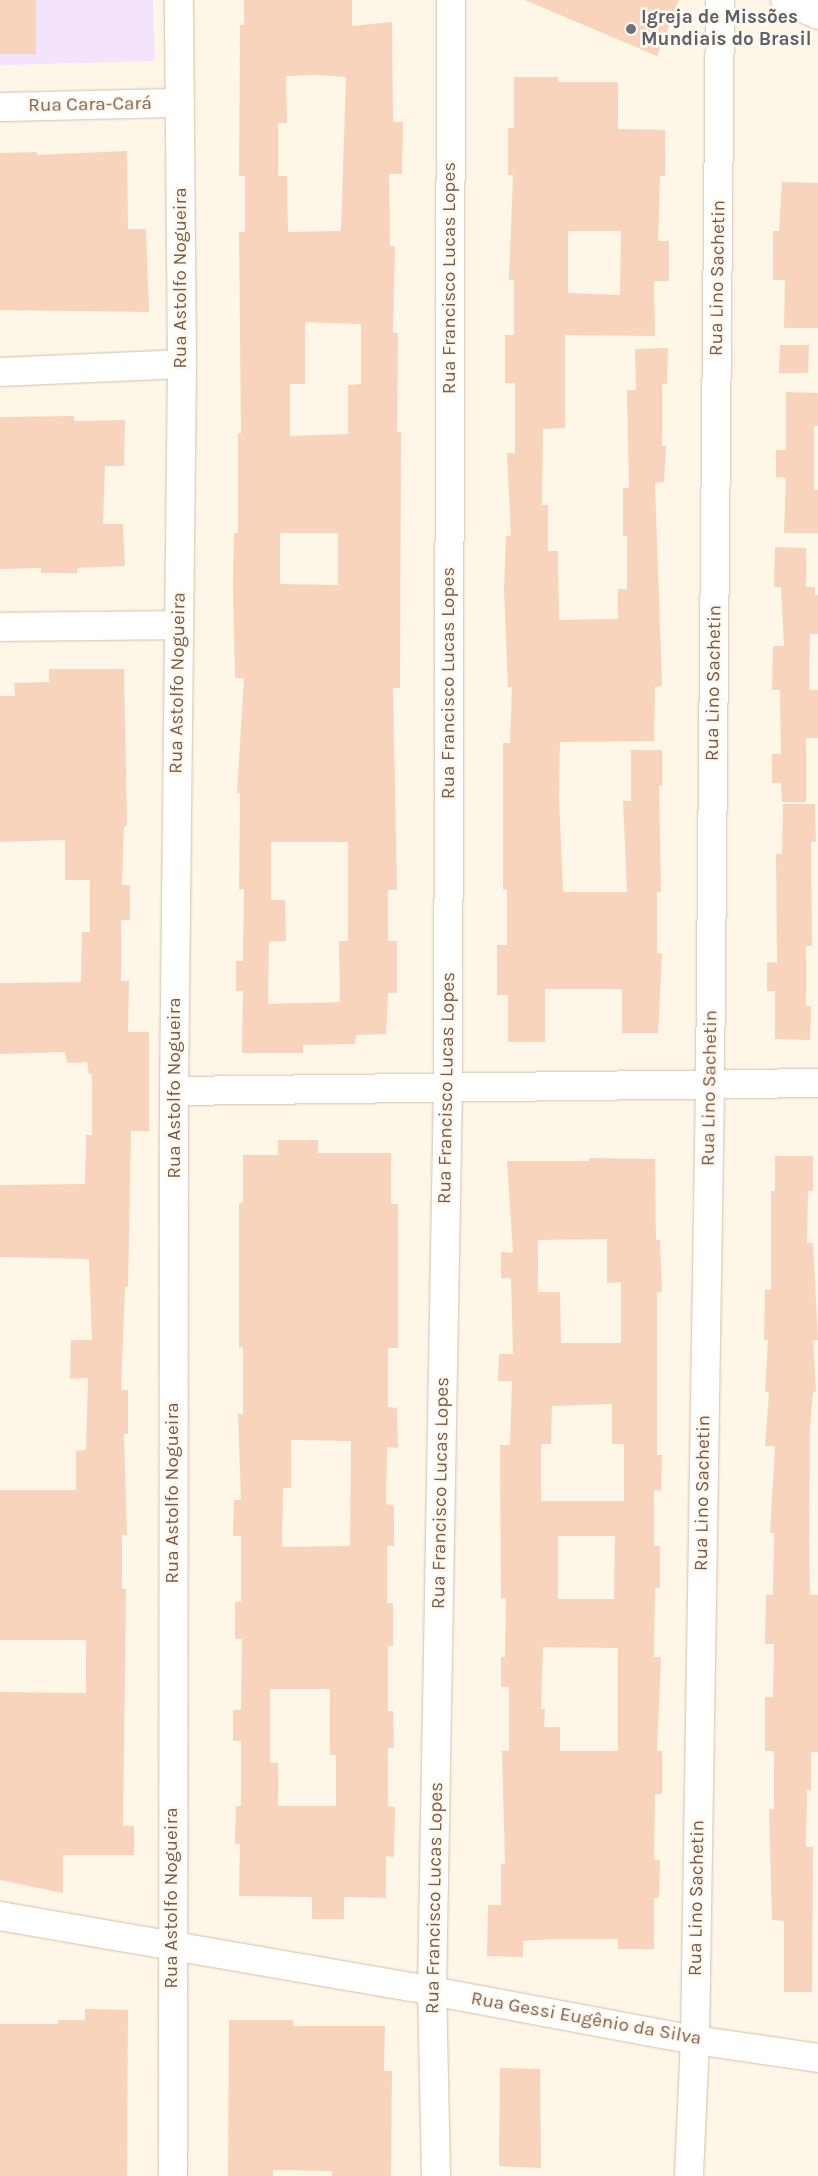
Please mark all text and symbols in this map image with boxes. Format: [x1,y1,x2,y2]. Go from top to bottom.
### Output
place label: Igreja de Missões Mundiais do Brasil [641,7,812,51]
marker: Igreja de Missões Mundiais do Brasil [625,23,637,35]
street label: Rua Cara-Cará [28,93,152,117]
street label: Rua Francisco Lucas Lopes [439,162,461,394]
street label: Rua Astolfo Nogueira [170,187,192,369]
street label: Rua Lino Sachetin [705,200,731,356]
street label: Rua Francisco Lucas Lopes [438,567,460,799]
street label: Rua Astolfo Nogueira [165,592,191,774]
street label: Rua Lino Sachetin [701,605,727,761]
street label: Rua Francisco Lucas Lopes [434,972,460,1204]
street label: Rua Astolfo Nogueira [164,997,186,1179]
street label: Rua Lino Sachetin [697,1010,723,1166]
street label: Rua Francisco Lucas Lopes [428,1377,454,1609]
street label: Rua Astolfo Nogueira [162,1402,184,1584]
street label: Rua Lino Sachetin [690,1415,716,1571]
street label: Rua Francisco Lucas Lopes [422,1782,448,2014]
street label: Rua Astolfo Nogueira [161,1807,183,1989]
street label: Rua Lino Sachetin [684,1820,710,1976]
street label: Rua Gessi Eugênio da Silva [469,1987,703,2051]

